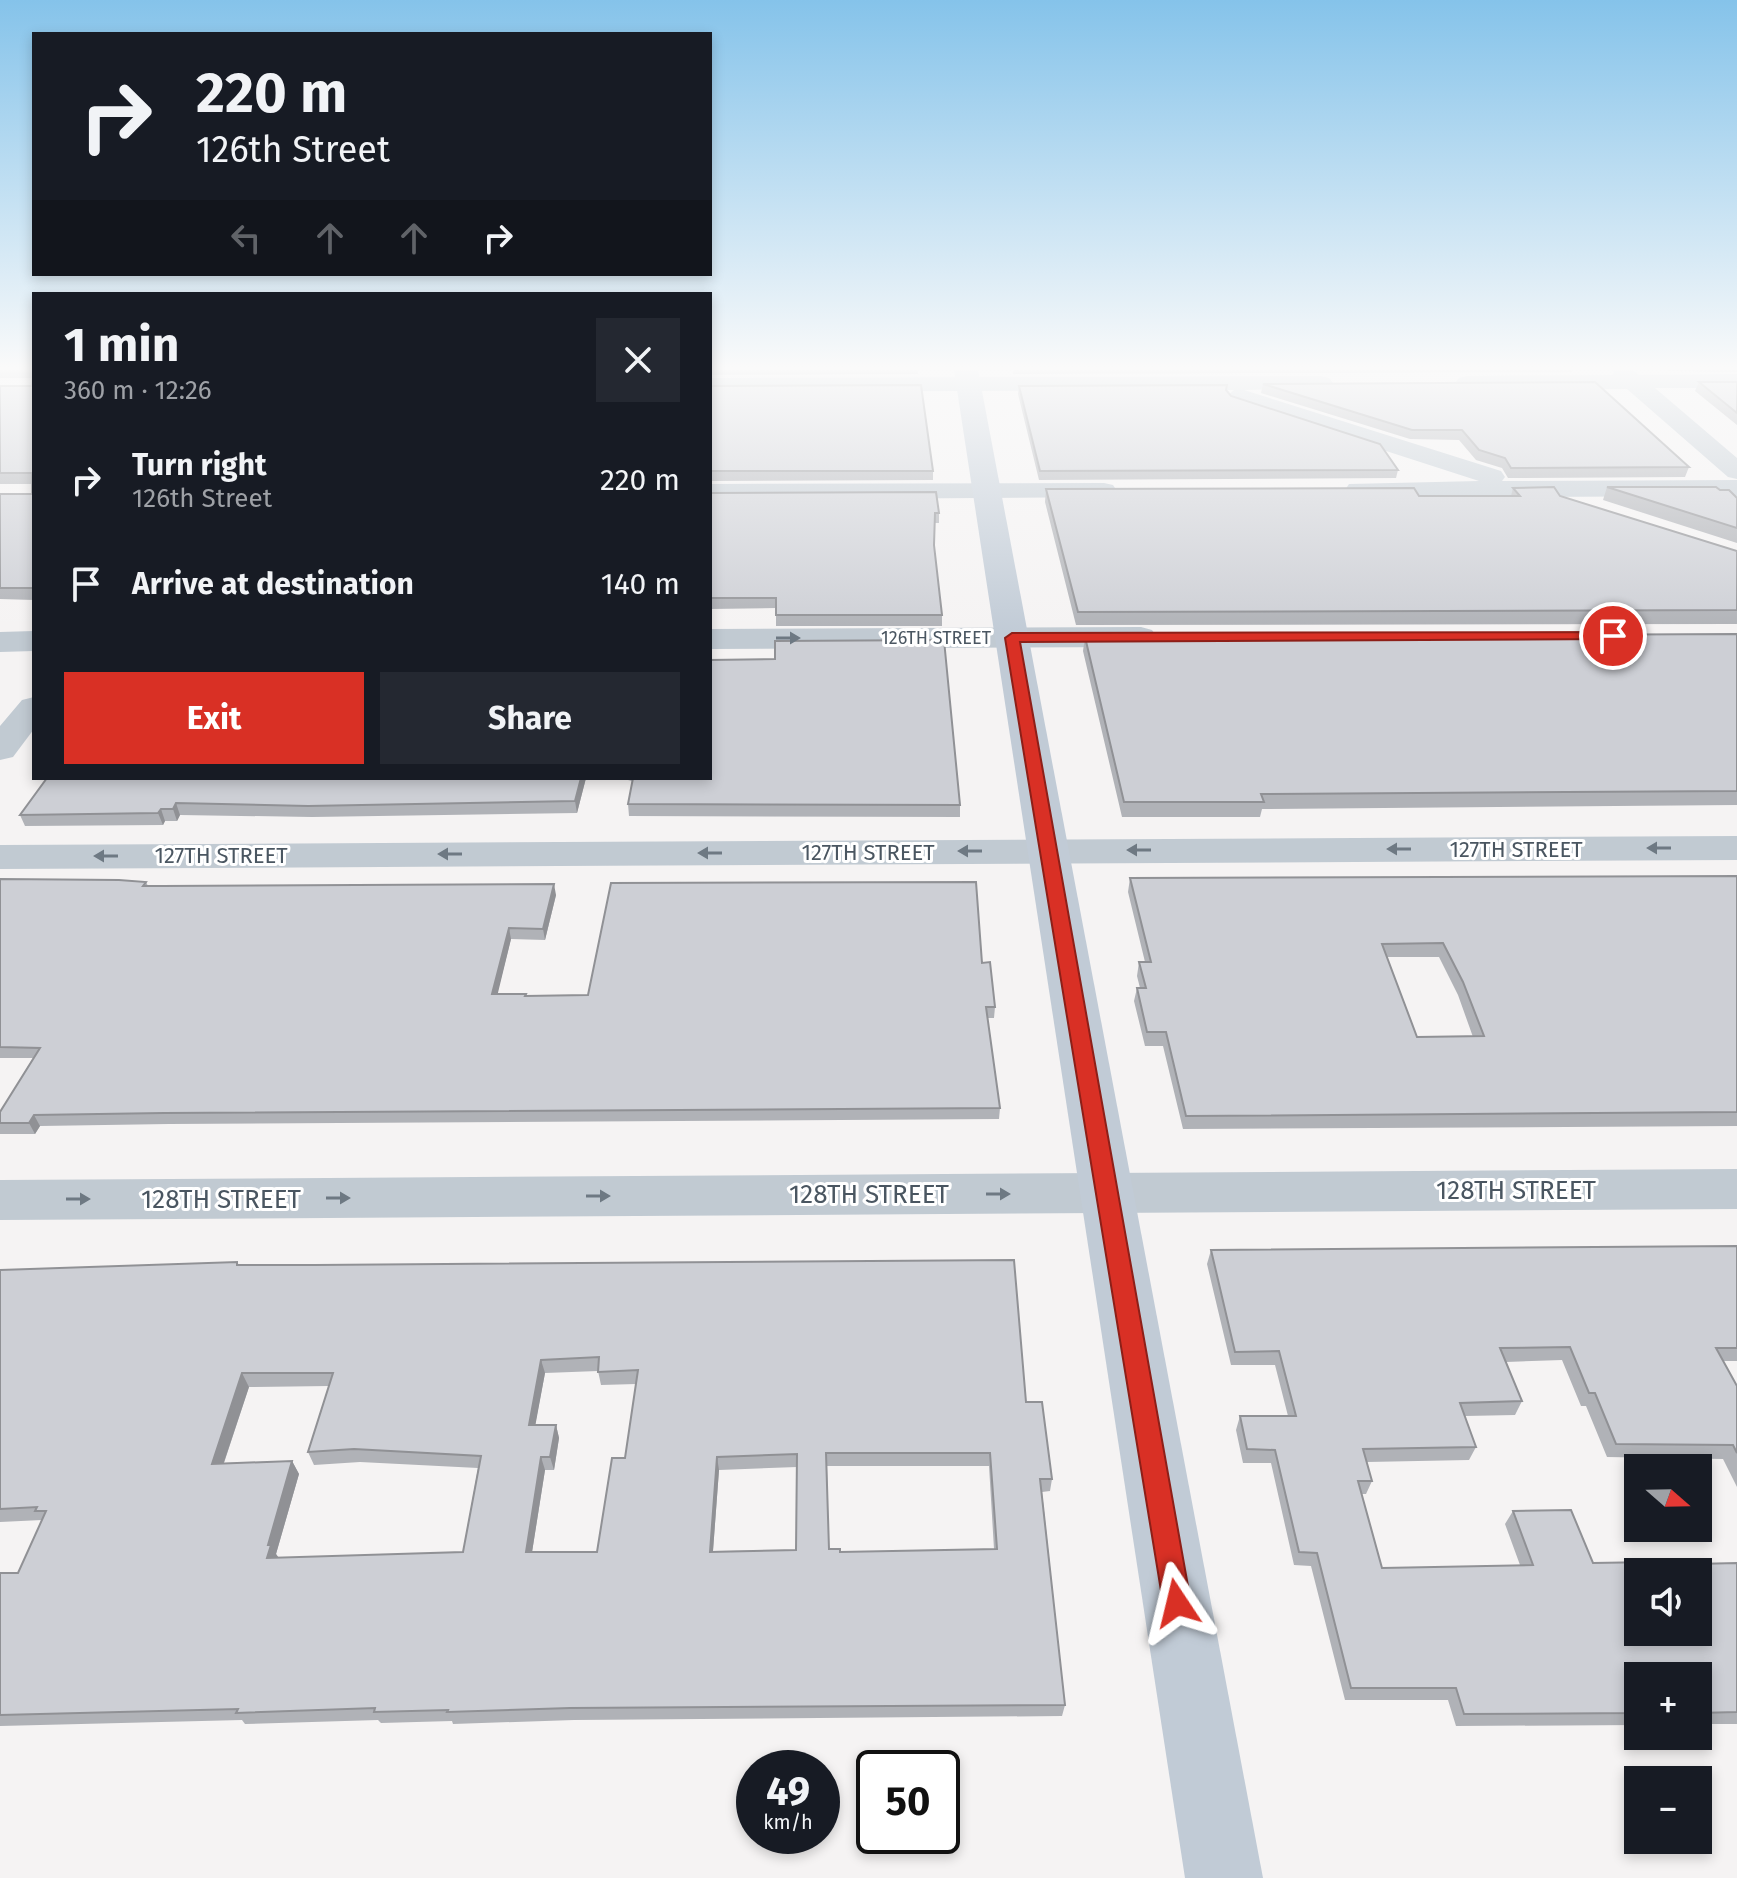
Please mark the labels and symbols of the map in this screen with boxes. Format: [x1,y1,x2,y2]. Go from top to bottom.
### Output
pin [1579,602,1647,670]
street label: 126TH STREET [881,627,992,649]
one-way arrow [776,632,801,644]
street label: 127TH STREET [1449,836,1583,863]
street label: 127TH STREET [801,839,935,866]
street label: 127TH STREET [154,842,288,869]
one-way arrow [1646,842,1671,854]
one-way arrow [1386,843,1411,855]
one-way arrow [1126,844,1151,857]
one-way arrow [957,845,982,857]
one-way arrow [697,847,722,859]
one-way arrow [437,848,462,860]
one-way arrow [93,850,118,862]
street label: 128TH STREET [1436,1175,1597,1206]
street label: 128TH STREET [789,1179,950,1210]
street label: 128TH STREET [141,1184,302,1215]
one-way arrow [986,1188,1011,1200]
one-way arrow [586,1190,611,1202]
one-way arrow [326,1192,351,1204]
one-way arrow [66,1193,91,1205]
north arrow [1624,1454,1712,1542]
position arrow [1135,1561,1219,1645]
speed limit sign: 50 [856,1750,960,1854]

